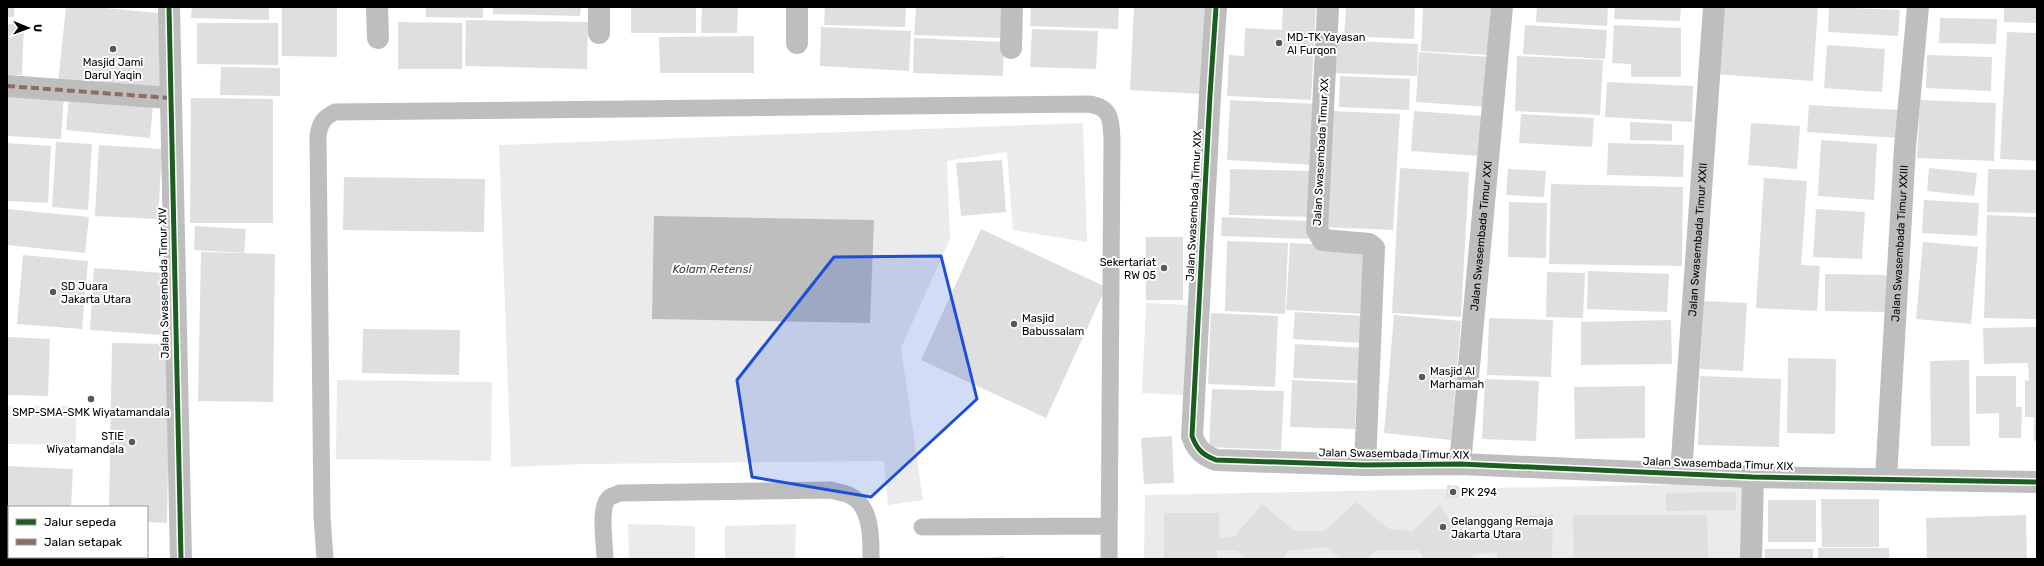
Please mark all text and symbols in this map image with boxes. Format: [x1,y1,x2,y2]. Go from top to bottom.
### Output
north arrow [8,8,48,48]
text: U [31,24,44,32]
place label: MD-TK Yayasan Al Furqon [1287,31,1365,57]
marker: MD-TK Yayasan Al Furqon [1274,38,1284,48]
marker: Masjid Jami Darul Yaqin [108,44,118,54]
place label: Masjid Jami Darul Yaqin [83,56,143,82]
street label: Jalan Swasembada Timur XX [1311,78,1331,226]
street label: Jalan Swasembada Timur XIX [1184,130,1204,282]
street label: Jalan Swasembada Timur XXI [1468,160,1494,312]
street label: Jalan Swasembada Timur XXII [1686,162,1709,317]
street label: Jalan Swasembada Timur XXIII [1889,165,1910,322]
street label: Jalan Swasembada Timur XIV [156,207,172,359]
place label: Sekertariat RW 05 [1100,256,1157,282]
water label: Kolam Retensi [672,262,753,276]
marker: Sekertariat RW 05 [1159,263,1169,273]
place label: SD Juara Jakarta Utara [61,280,131,306]
marker: SD Juara Jakarta Utara [48,287,58,297]
place label: Masjid Babussalam [1022,312,1085,338]
marker: Masjid Babussalam [1009,319,1019,329]
place label: Masjid Al Marhamah [1430,365,1484,391]
marker: Masjid Al Marhamah [1417,372,1427,382]
marker: SMP-SMA-SMK Wiyatamandala [86,394,96,404]
place label: SMP-SMA-SMK Wiyatamandala [12,406,170,419]
place label: STIE Wiyatamandala [46,430,124,456]
marker: STIE Wiyatamandala [127,437,137,447]
street label: Jalan Swasembada Timur XIX [1318,446,1470,462]
street label: Jalan Swasembada Timur XIX [1642,455,1794,473]
place label: PK 294 [1461,486,1497,499]
marker: PK 294 [1448,487,1458,497]
legend [8,506,148,558]
text: Jalur sepeda [44,515,116,529]
place label: Gelanggang Remaja Jakarta Utara [1451,515,1553,541]
marker: Gelanggang Remaja Jakarta Utara [1438,522,1448,532]
text: Jalan setapak [44,535,123,549]

